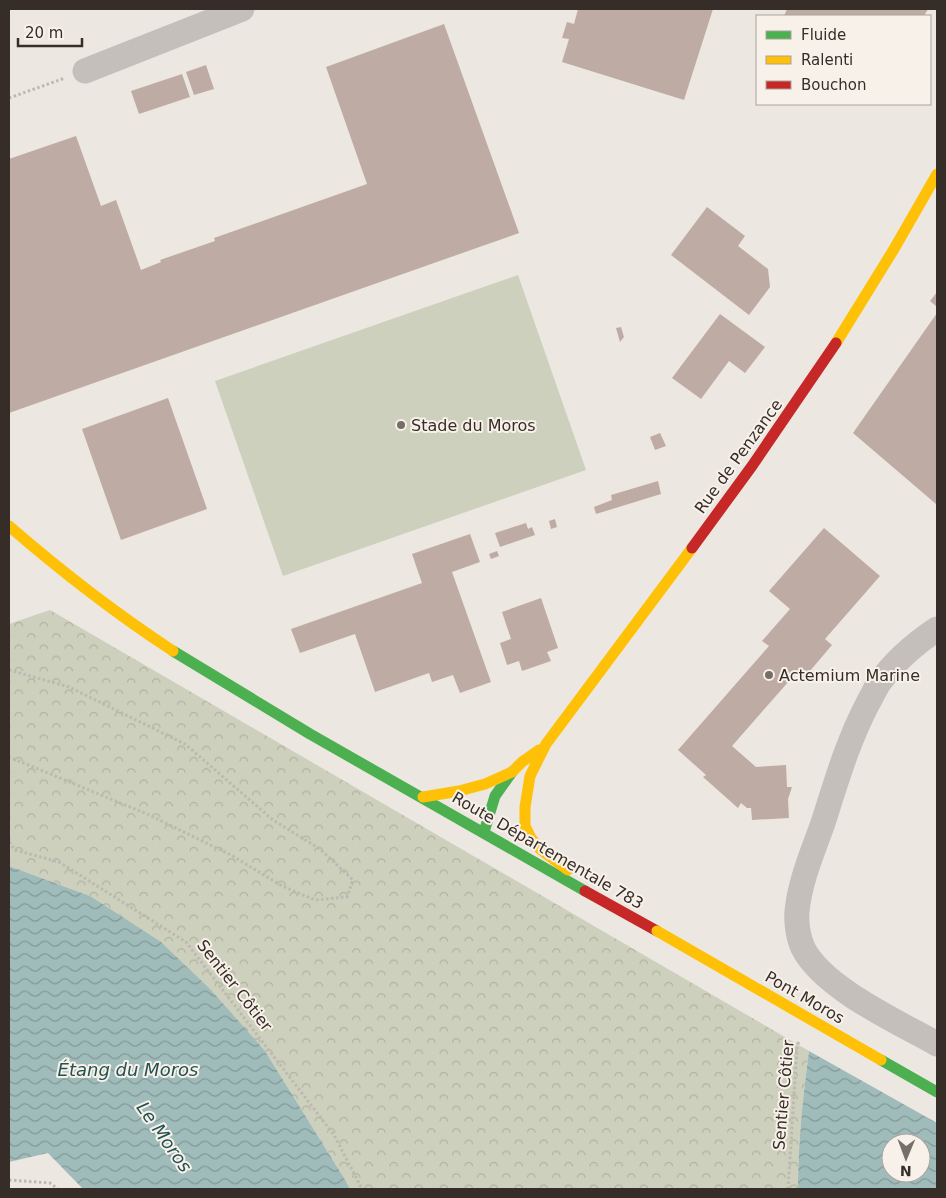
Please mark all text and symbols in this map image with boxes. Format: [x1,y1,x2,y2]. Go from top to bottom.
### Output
scale bar [18,15,81,47]
legend [756,15,931,105]
text: 20 m [25,24,63,42]
text: Fluide [801,26,846,44]
text: Ralenti [801,51,853,69]
text: Bouchon [801,76,866,94]
street label: Rue de Penzance [691,395,786,517]
place label: Stade du Moros [411,416,536,435]
marker: Stade du Moros [395,419,407,431]
place label: Actemium Marine [779,666,920,685]
marker: Actemium Marine [763,669,775,681]
street label: Route Départementale 783 [449,788,647,913]
street label: Sentier Côtier [193,936,276,1035]
street label: Pont Moros [762,967,848,1028]
street label: Sentier Côtier [769,1039,798,1151]
water label: Étang du Moros [58,1059,198,1080]
water label: Le Moros [133,1097,196,1176]
north arrow [881,1133,931,1183]
text: N [900,1163,912,1179]

